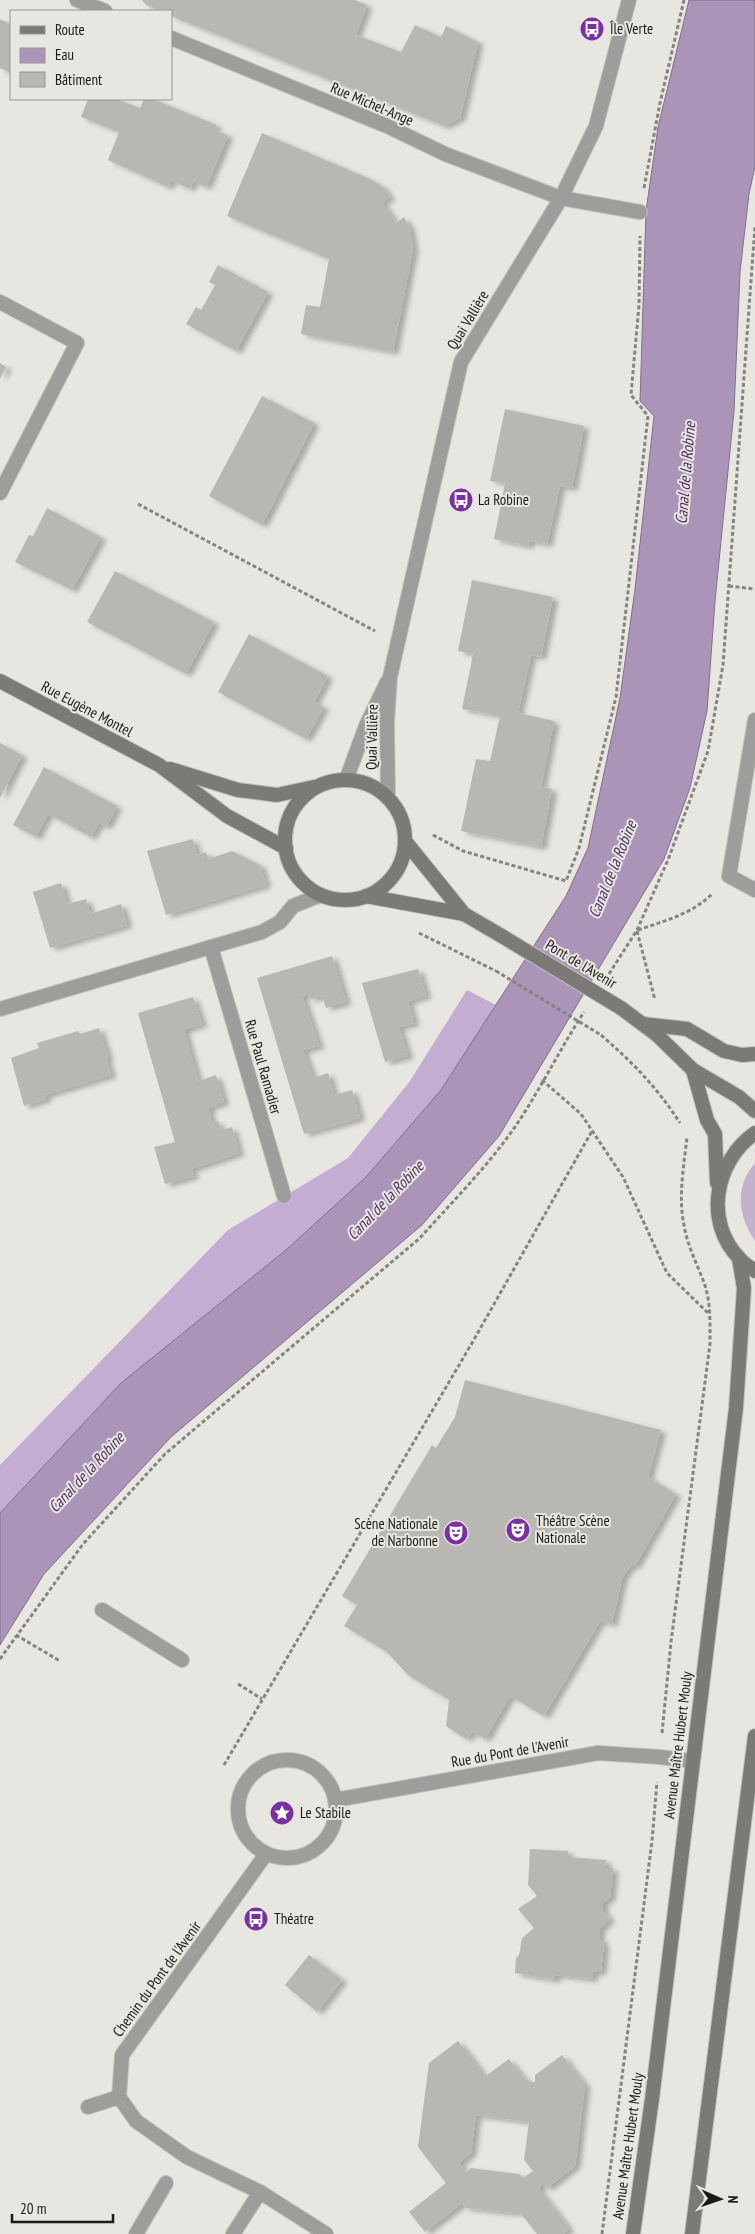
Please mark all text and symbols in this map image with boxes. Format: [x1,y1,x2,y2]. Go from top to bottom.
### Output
legend [10,10,172,100]
bus stop icon: Île Verte [579,16,605,42]
place label: Île Verte [609,19,653,38]
text: Route [55,20,85,39]
text: Eau [55,45,74,64]
text: Bâtiment [55,70,102,89]
street label: Rue Michel-Ange [328,78,416,130]
street label: Quai Vallière [442,287,493,353]
water label: Canal de la Robine [671,420,700,525]
bus stop icon: La Robine [448,487,474,513]
place label: La Robine [478,490,529,509]
street label: Rue Eugène Montel [38,676,137,741]
street label: Quai Vallière [361,704,382,770]
water label: Canal de la Robine [584,816,641,920]
street label: Pont de l'Avenir [542,935,621,993]
street label: Rue Paul Ramadier [241,1017,286,1117]
water label: Canal de la Robine [342,1155,429,1244]
water label: Canal de la Robine [44,1427,129,1516]
place label: Théâtre Scène Nationale [536,1511,610,1547]
place label: Scène Nationale de Narbonne [354,1514,438,1550]
theatre icon: Théâtre Scène Nationale [505,1517,531,1543]
theatre icon: Scène Nationale de Narbonne [443,1520,469,1546]
street label: Avenue Maître Hubert Mouly [659,1670,696,1820]
street label: Rue du Pont de l'Avenir [450,1732,571,1771]
place icon: Le Stabile [269,1800,295,1826]
place label: Le Stabile [300,1803,351,1822]
bus stop icon: Théatre [243,1906,269,1932]
place label: Théatre [274,1909,314,1928]
street label: Chemin du Pont de l'Avenir [108,1916,206,2040]
street label: Avenue Maître Hubert Mouly [608,2071,647,2221]
north arrow [695,2174,745,2224]
scale bar [12,2192,114,2224]
text: N [724,2195,742,2204]
text: 20 m [20,2199,46,2218]

